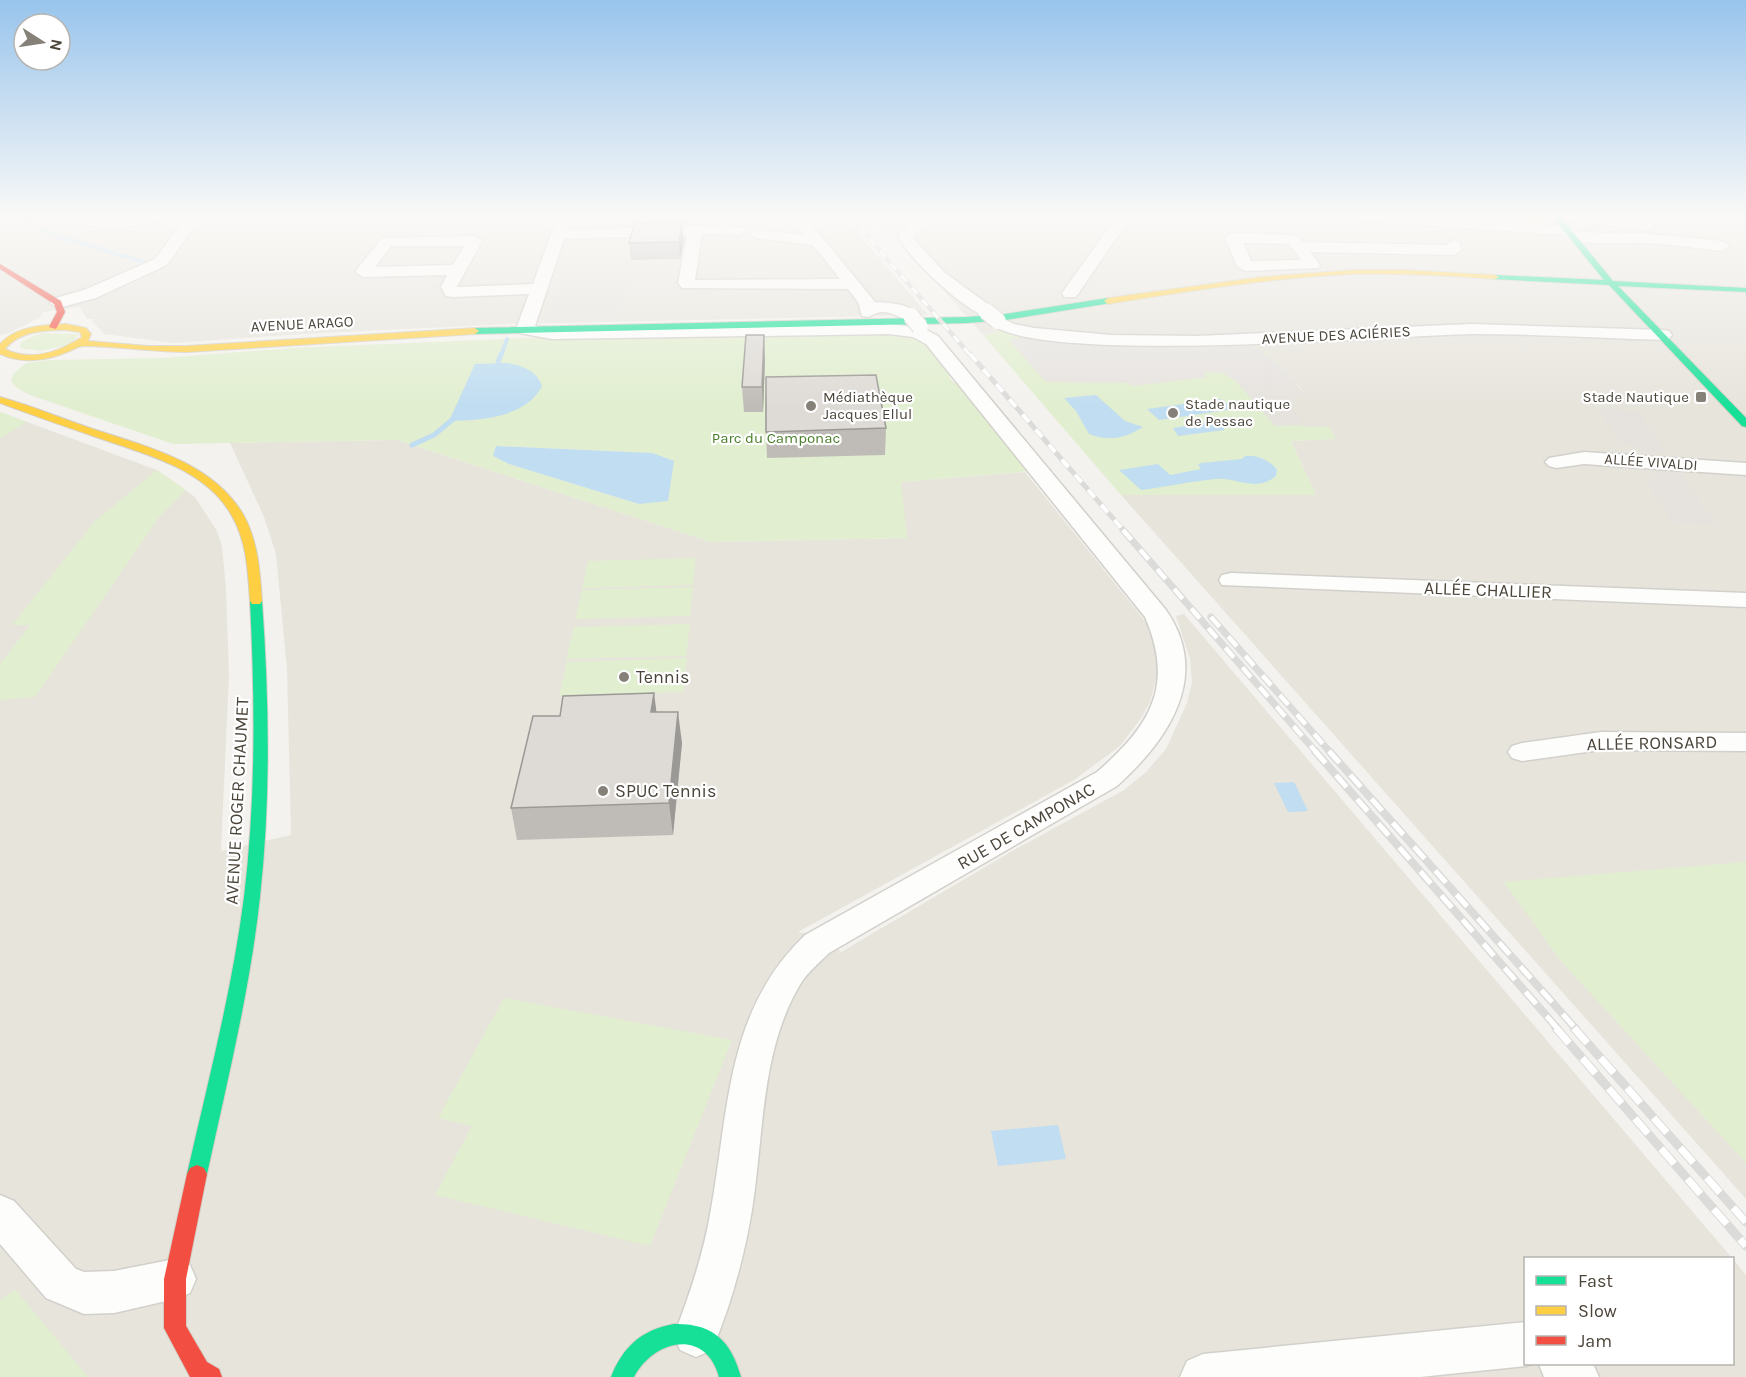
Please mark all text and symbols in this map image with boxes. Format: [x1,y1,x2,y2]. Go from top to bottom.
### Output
north arrow [12,12,72,72]
text: N [46,37,67,53]
street label: AVENUE ARAGO [250,312,354,336]
street label: AVENUE DES ACIÉRIES [1261,322,1411,348]
place label: Médiathèque Jacques Ellul [823,388,913,423]
place label: Stade Nautique [1583,388,1689,406]
marker: Stade Nautique [1694,390,1708,404]
place label: Stade nautique de Pessac [1185,395,1290,430]
marker: Médiathèque Jacques Ellul [804,399,818,413]
marker: Stade nautique de Pessac [1166,406,1180,420]
park label: Parc du Camponac [712,429,840,447]
street label: ALLÉE VIVALDI [1604,450,1698,474]
street label: ALLÉE CHALLIER [1424,576,1552,603]
place label: Tennis [636,666,689,688]
marker: Tennis [617,670,631,684]
street label: AVENUE ROGER CHAUMET [221,697,253,905]
street label: ALLÉE RONSARD [1586,730,1718,755]
street label: RUE DE CAMPONAC [953,778,1099,874]
place label: SPUC Tennis [615,780,716,802]
marker: SPUC Tennis [596,784,610,798]
legend [1524,1257,1734,1365]
text: Fast [1578,1270,1613,1292]
text: Slow [1578,1300,1617,1322]
text: Jam [1578,1330,1612,1352]

